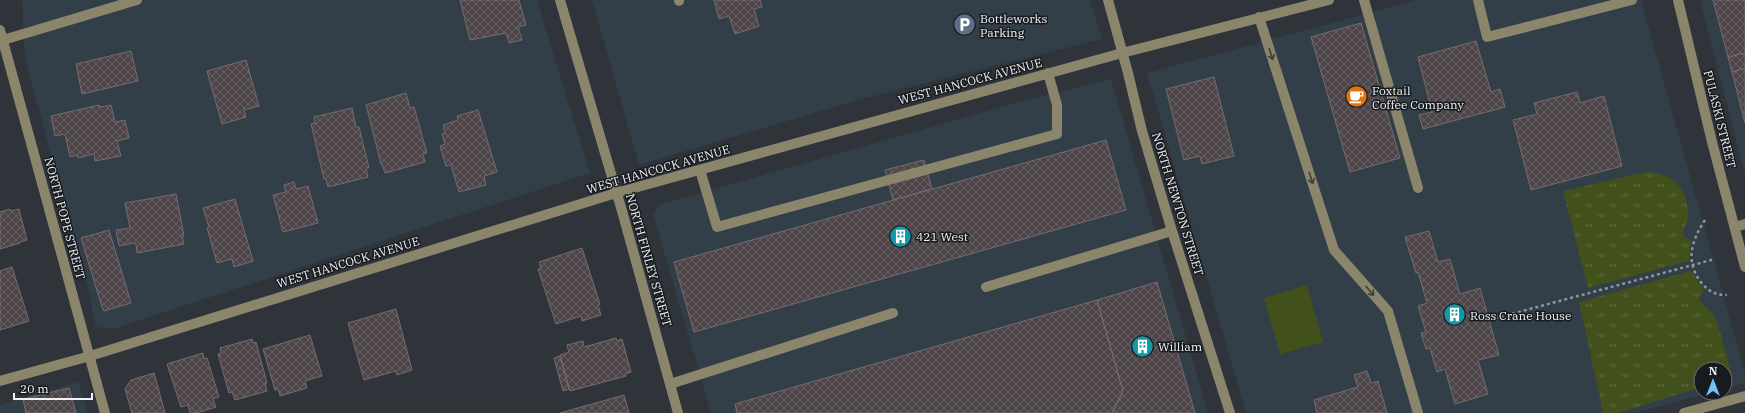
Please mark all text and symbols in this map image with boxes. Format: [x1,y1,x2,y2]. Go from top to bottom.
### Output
place label: Bottleworks Parking [980,11,1048,40]
parking icon: Bottleworks Parking [951,12,977,38]
one-way arrow [1268,48,1275,61]
street label: WEST HANCOCK AVENUE [896,55,1044,107]
street label: PULASKI STREET [1701,69,1739,170]
place label: Foxtail Coffee Company [1372,83,1465,112]
cafe icon: Foxtail Coffee Company [1343,84,1369,110]
street label: NORTH NEWTON STREET [1149,131,1207,278]
street label: WEST HANCOCK AVENUE [585,141,731,197]
street label: NORTH POPE STREET [41,155,89,281]
one-way arrow [1308,171,1315,184]
street label: NORTH FINLEY STREET [623,192,675,328]
building icon: 421 West [887,223,913,249]
place label: 421 West [916,229,968,244]
street label: WEST HANCOCK AVENUE [275,233,421,291]
one-way arrow [1366,286,1375,296]
building icon: Ross Crane House [1441,302,1467,328]
place label: Ross Crane House [1470,308,1571,323]
building icon: William [1130,333,1156,359]
place label: William [1158,339,1203,354]
north arrow [1693,361,1733,401]
text: N [1709,364,1718,378]
scale bar [14,375,92,401]
text: 20 m [20,381,49,396]

